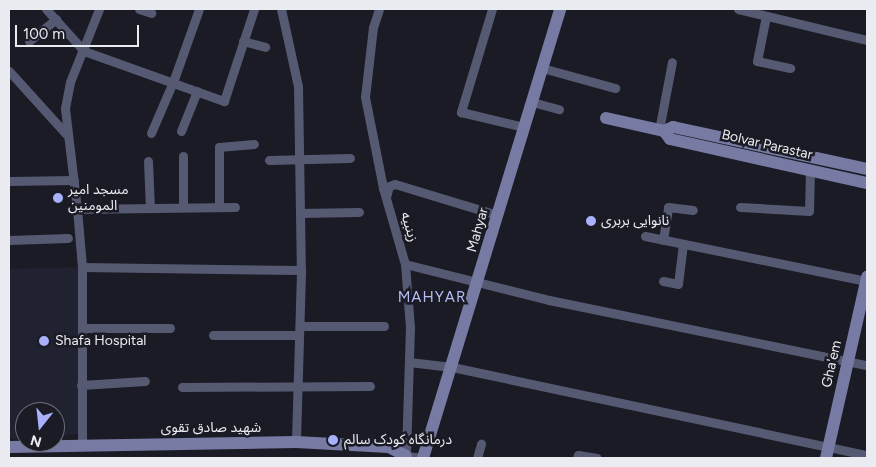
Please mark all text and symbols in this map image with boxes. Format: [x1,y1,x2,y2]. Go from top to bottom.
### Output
scale bar [18,15,141,47]
text: 100 m [23,25,65,43]
street label: Bolvar Parastar [720,126,814,164]
place label: مسجد امیر المومنین [68,182,129,214]
marker: مسجد امیر المومنین [52,192,64,204]
street label: Mahyar [464,206,492,254]
street label: زینبیه [397,210,421,244]
place label: نانوایی بربری [601,213,669,229]
marker: نانوایی بربری [585,215,597,227]
district label: MAHYAR [397,289,467,307]
place label: Shafa Hospital [55,333,146,349]
marker: Shafa Hospital [37,334,51,348]
street label: Gha'em [818,339,846,389]
north arrow [15,402,65,452]
street label: شهید صادق تقوی [161,420,261,436]
text: N [28,431,44,451]
place label: درمانگاه کودک سالم [344,432,452,448]
marker: درمانگاه کودک سالم [326,433,340,447]

